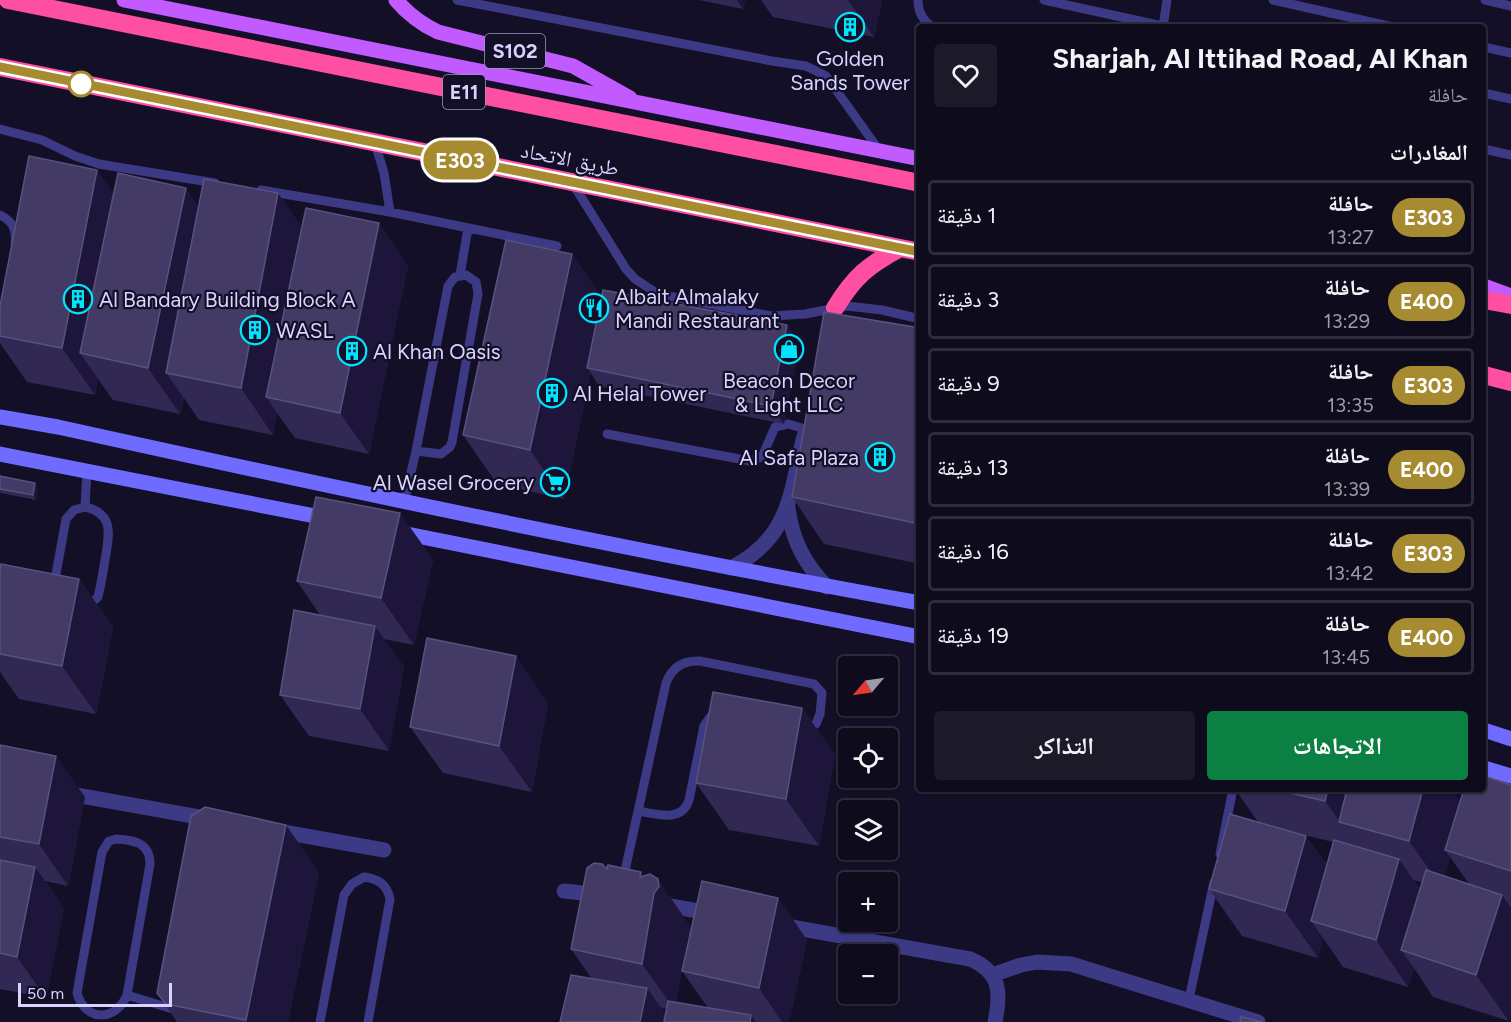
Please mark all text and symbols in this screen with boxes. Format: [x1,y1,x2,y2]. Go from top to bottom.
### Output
building icon: Golden Sands Tower [834,11,866,43]
road number: S102 [485,34,545,68]
text: Sharjah, Al Ittihad Road, Al Khan [1052,41,1468,75]
button: heart [934,44,997,107]
place label: Golden Sands Tower [790,46,910,95]
unlabelled marker [68,71,94,97]
road number: E11 [443,75,485,109]
text: حافلة [1428,83,1468,107]
street label: طريق الاتحاد [519,137,621,182]
text: المغادرات [1390,139,1468,166]
line badge: E303 [418,140,502,180]
text: E303 [435,148,485,173]
text: حافلة [1328,190,1374,217]
text: 1 دقيقة [937,202,996,229]
text: E303 [1404,205,1453,230]
text: 13:27 [1328,225,1374,249]
text: حافلة [1324,274,1370,301]
building icon: Al Bandary Building Block A [62,283,94,315]
place label: Albait Almalaky Mandi Restaurant [615,284,780,333]
text: 3 دقيقة [937,286,999,313]
place label: Al Bandary Building Block A [99,287,356,312]
text: E400 [1400,289,1453,314]
restaurant icon: Albait Almalaky Mandi Restaurant [578,292,610,324]
text: 13:29 [1323,309,1370,333]
building icon: WASL [239,314,271,346]
place label: WASL [276,318,334,343]
shop icon: Beacon Decor & Light LLC [773,333,805,365]
building icon: Al Khan Oasis [336,335,368,367]
place label: Al Khan Oasis [373,339,501,364]
text: حافلة [1328,358,1374,385]
place label: Beacon Decor & Light LLC [723,368,855,417]
text: 9 دقيقة [937,370,1000,397]
text: E303 [1404,373,1453,398]
building icon: Al Helal Tower [536,377,568,409]
place label: Al Helal Tower [573,381,706,406]
text: 13:35 [1327,393,1374,417]
building icon: Al Safa Plaza [864,441,896,473]
text: حافلة [1324,442,1370,469]
place label: Al Safa Plaza [739,445,859,470]
text: 13 دقيقة [937,454,1008,481]
text: E400 [1400,457,1453,482]
supermarket icon: Al Wasel Grocery [539,466,571,498]
place label: Al Wasel Grocery [373,470,534,495]
text: 13:39 [1324,477,1370,501]
text: حافلة [1328,526,1374,553]
text: 16 دقيقة [937,538,1009,565]
text: E303 [1404,541,1453,566]
text: 13:42 [1326,561,1374,585]
text: حافلة [1324,610,1370,637]
text: 19 دقيقة [937,622,1009,649]
text: E400 [1400,625,1453,650]
text: 13:45 [1322,645,1370,669]
north arrow [838,656,898,716]
map controls [838,656,898,1004]
button: التذاكر [934,711,1195,780]
button: الاتجاهات [1207,711,1468,780]
button: locate [838,728,898,788]
button: layers [838,800,898,860]
button: + [838,872,898,932]
button: − [838,944,898,1004]
scale bar [18,980,172,1008]
text: 50 m [27,984,64,1003]

